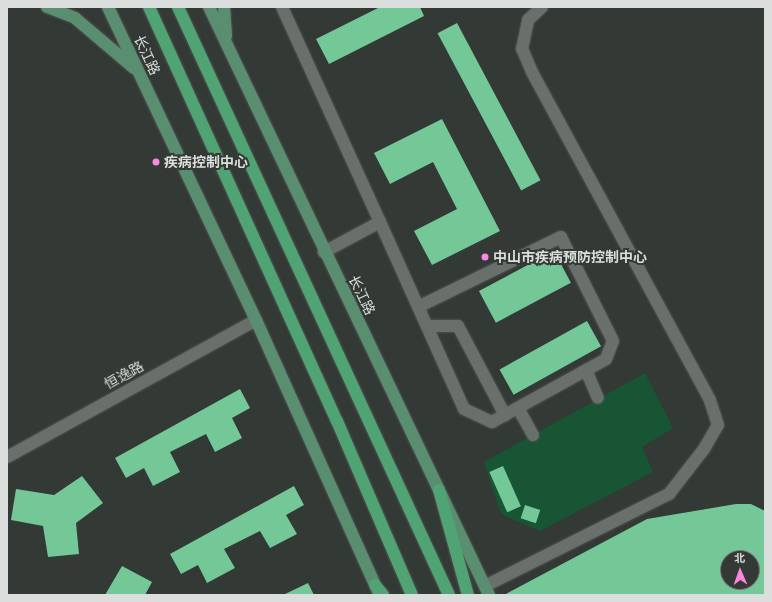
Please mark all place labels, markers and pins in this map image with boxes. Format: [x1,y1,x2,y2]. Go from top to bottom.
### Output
place label: 疾病控制中心 [164,154,248,170]
marker: 疾病控制中心 [151,157,161,167]
place label: 中山市疾病预防控制中心 [493,249,647,265]
marker: 中山市疾病预防控制中心 [480,252,490,262]

